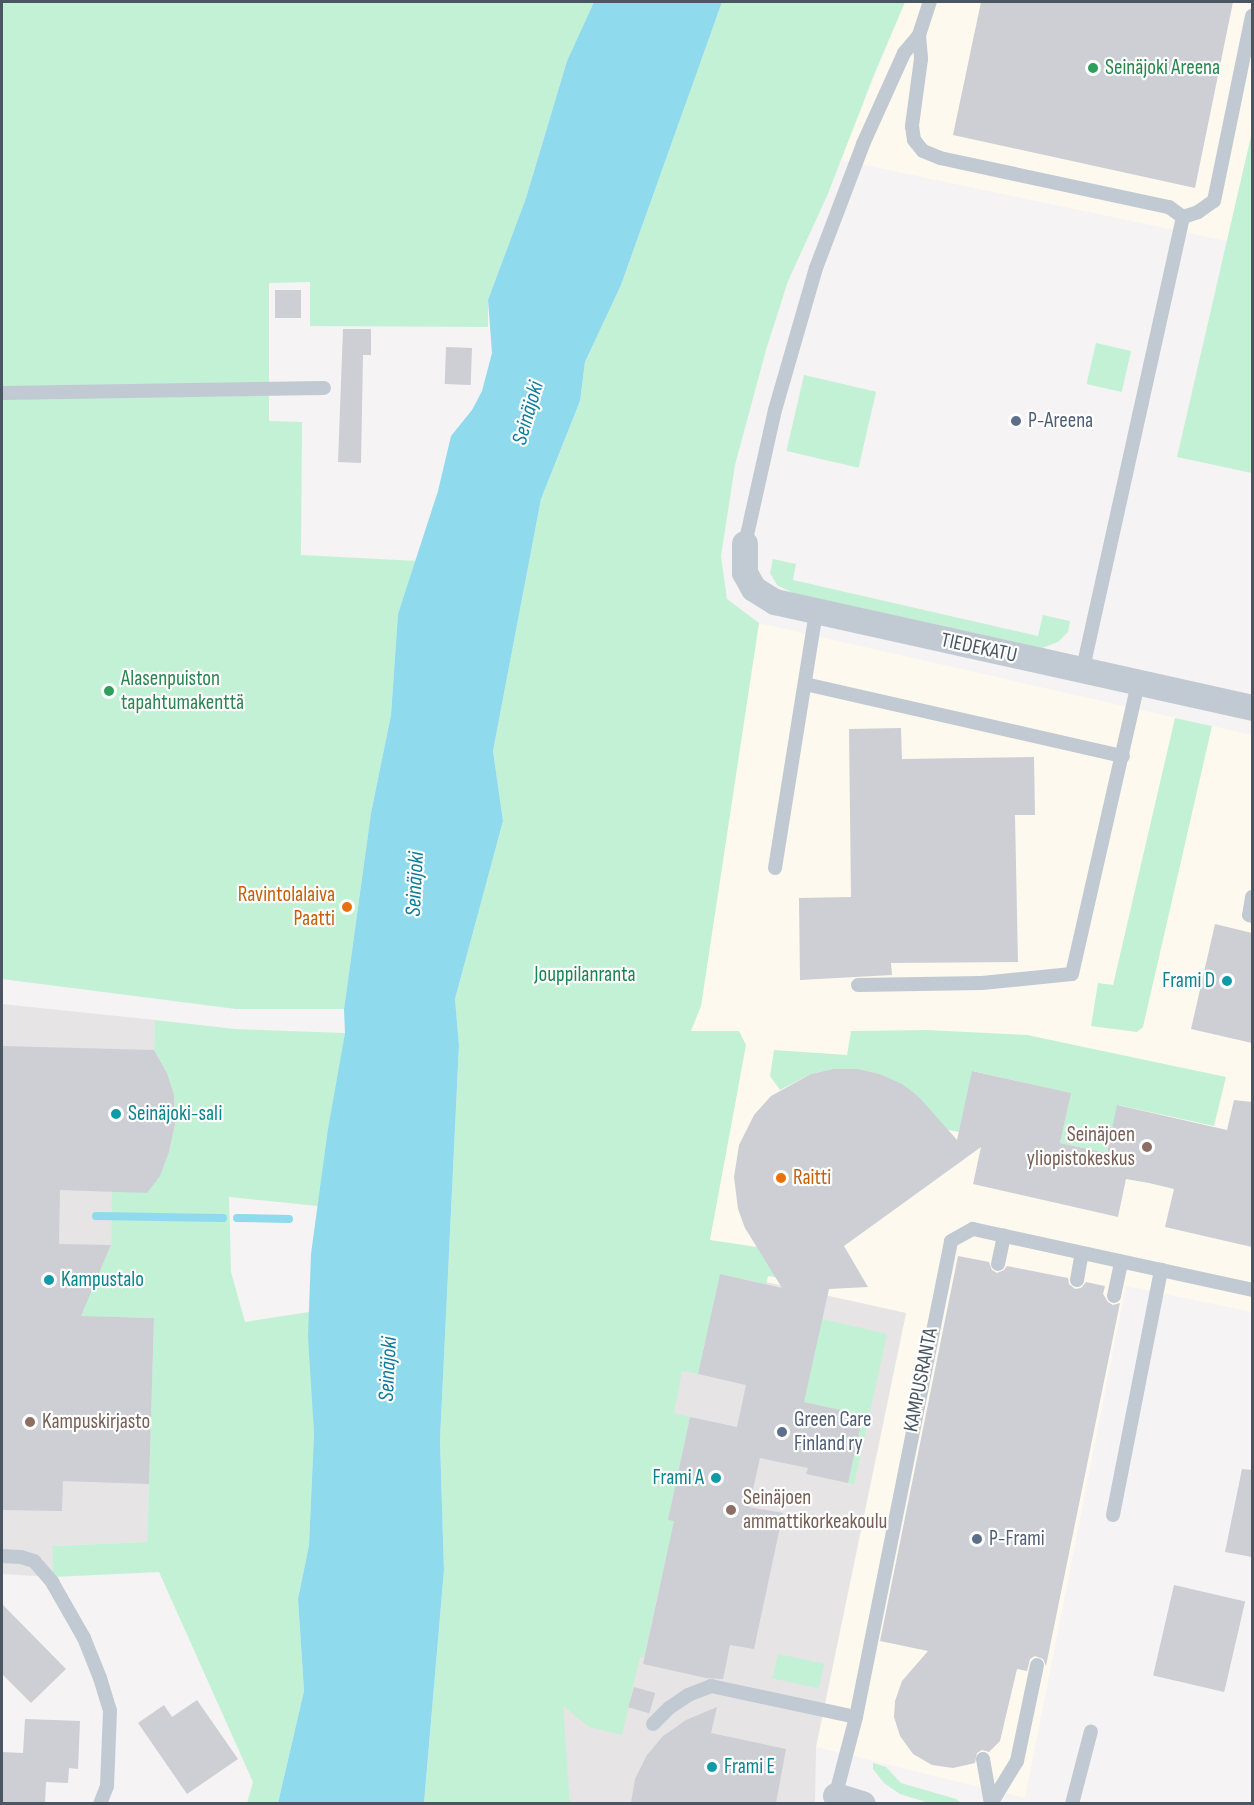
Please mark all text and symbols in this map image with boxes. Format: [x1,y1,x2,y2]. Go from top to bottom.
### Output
place label: Seinäjoki Areena [1105,55,1220,81]
marker: Seinäjoki Areena [1086,61,1100,75]
water label: Seinäjoki [506,378,550,448]
place label: P-Areena [1028,408,1093,434]
marker: P-Areena [1009,414,1023,428]
street label: TIEDEKATU [939,628,1019,668]
place label: Alasenpuiston tapahtumakenttä [121,666,244,716]
marker: Alasenpuiston tapahtumakenttä [102,684,116,698]
water label: Seinäjoki [400,851,430,917]
place label: Ravintolalaiva Paatti [238,882,335,932]
marker: Ravintolalaiva Paatti [340,900,354,914]
park label: Jouppilanranta [534,962,636,988]
place label: Frami D [1162,968,1215,994]
marker: Frami D [1220,974,1234,988]
place label: Seinäjoki-sali [128,1101,222,1127]
marker: Seinäjoki-sali [109,1107,123,1121]
place label: Seinäjoen yliopistokeskus [1027,1122,1135,1172]
marker: Seinäjoen yliopistokeskus [1140,1140,1154,1154]
place label: Raitti [793,1165,831,1191]
marker: Raitti [774,1171,788,1185]
place label: Kampustalo [61,1267,144,1293]
marker: Kampustalo [42,1273,56,1287]
street label: KAMPUSRANTA [899,1326,943,1434]
water label: Seinäjoki [373,1336,403,1402]
place label: Green Care Finland ry [794,1407,871,1457]
place label: Kampuskirjasto [42,1409,150,1435]
marker: Kampuskirjasto [23,1415,37,1429]
marker: Green Care Finland ry [775,1425,789,1439]
place label: Frami A [653,1465,704,1491]
marker: Frami A [709,1471,723,1485]
place label: Seinäjoen ammattikorkeakoulu [743,1485,887,1535]
marker: Seinäjoen ammattikorkeakoulu [724,1503,738,1517]
place label: P-Frami [989,1526,1045,1552]
marker: P-Frami [970,1532,984,1546]
place label: Frami E [724,1754,775,1780]
marker: Frami E [705,1760,719,1774]

